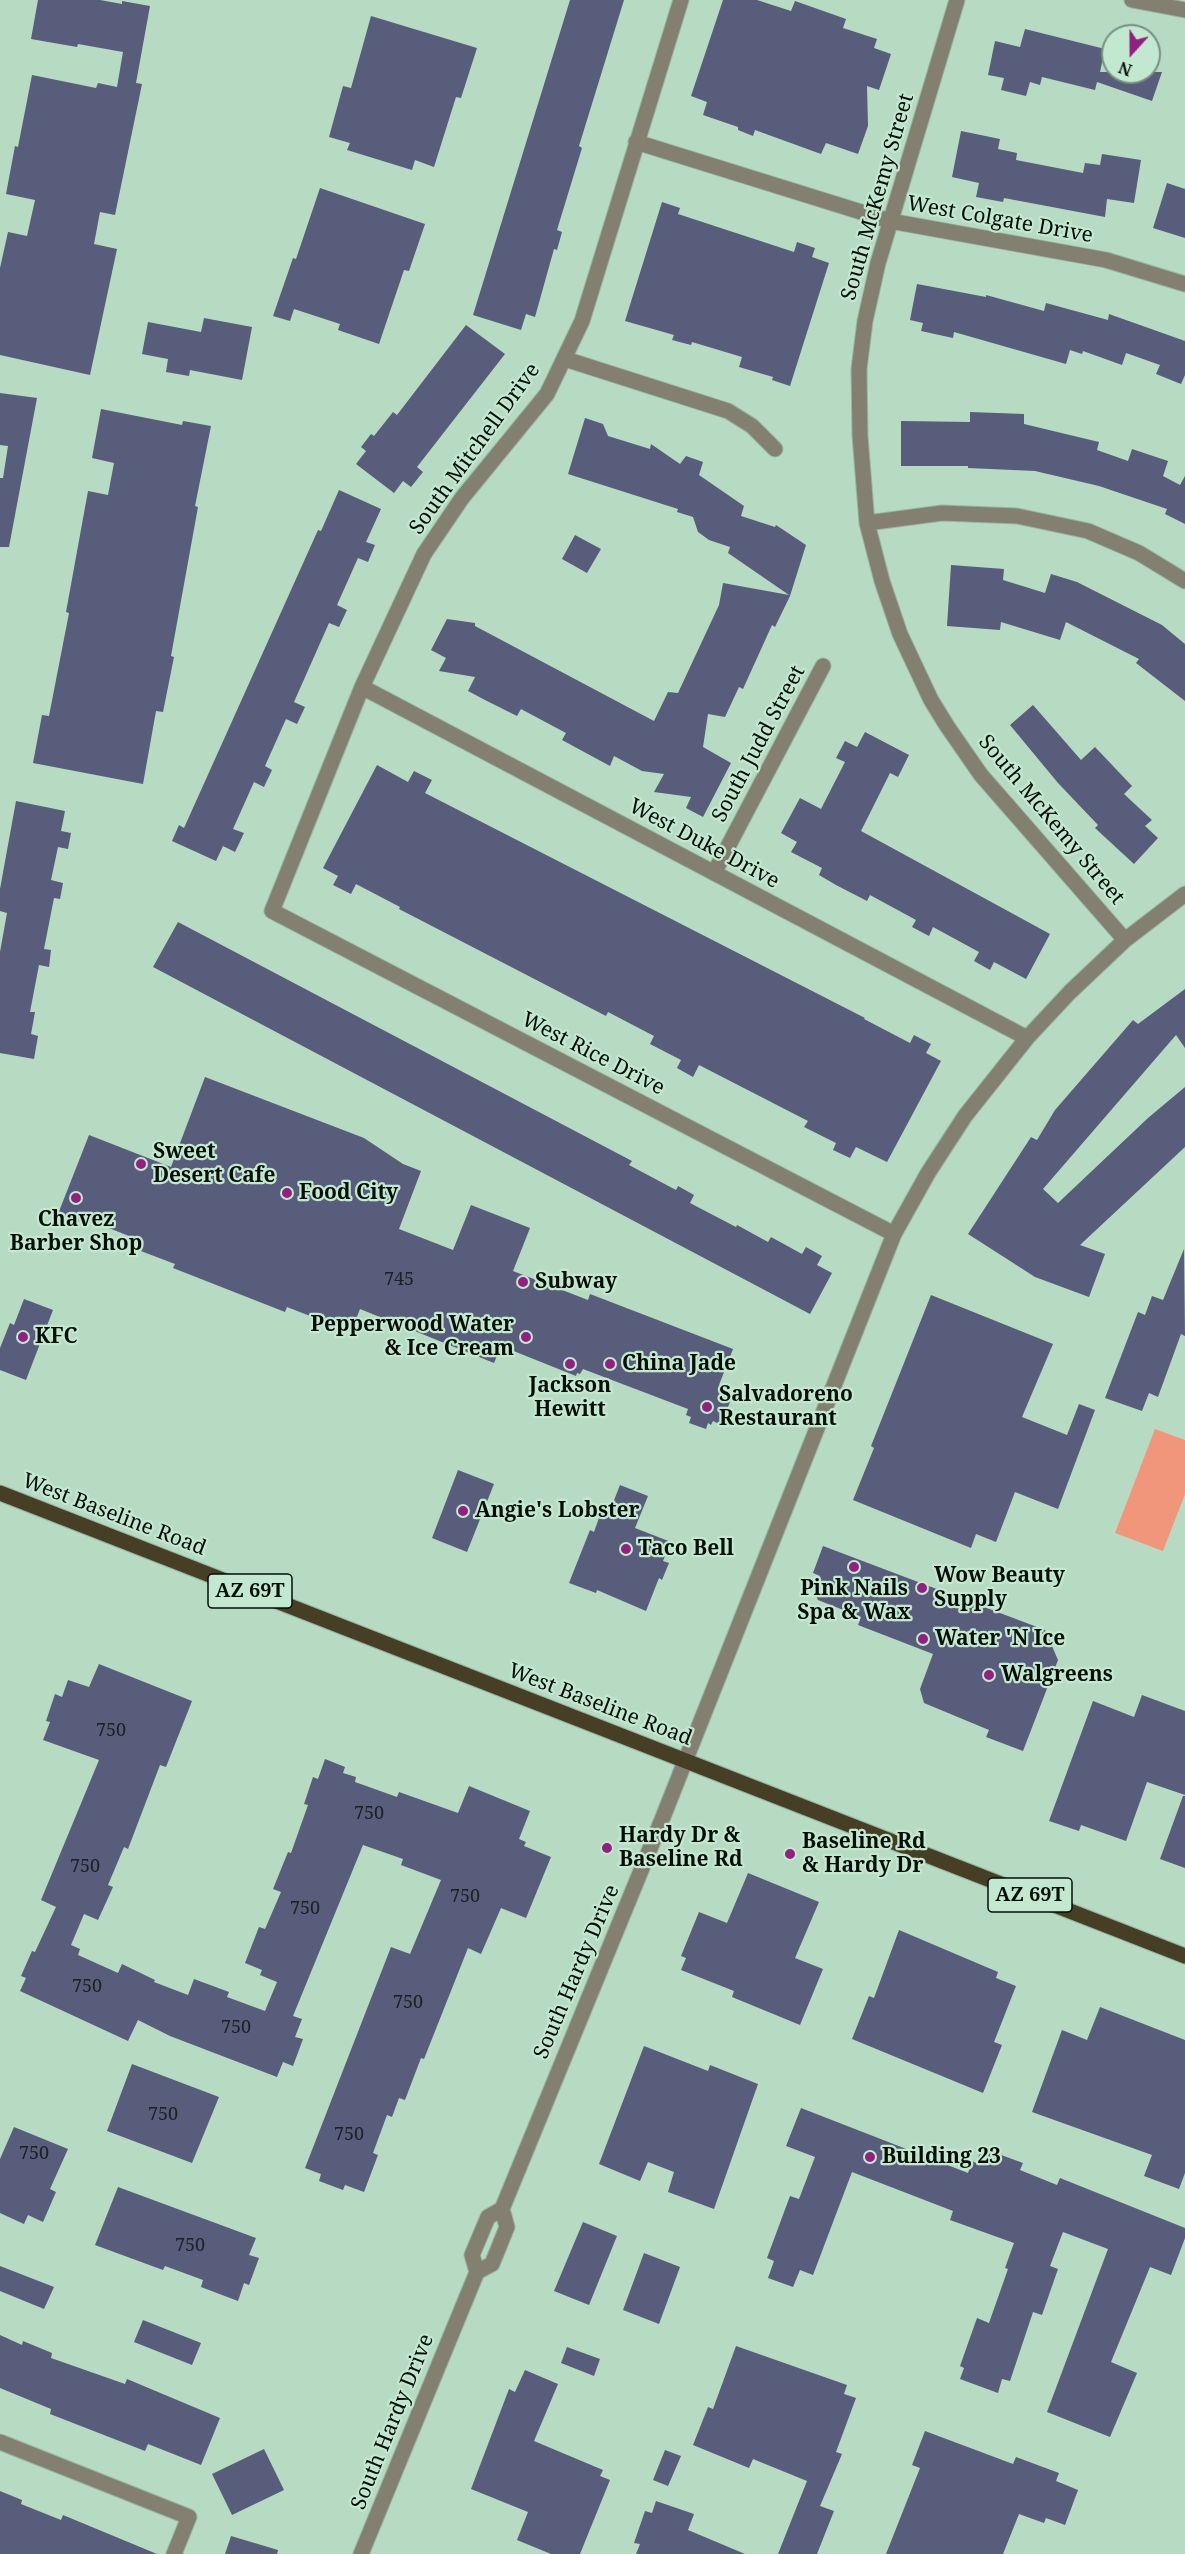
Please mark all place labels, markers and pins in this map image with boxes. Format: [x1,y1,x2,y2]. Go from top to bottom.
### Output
place label: Sweet Desert Cafe [153,1139,275,1189]
marker: Sweet Desert Cafe [134,1157,148,1171]
place label: Food City [299,1180,398,1206]
marker: Food City [280,1186,294,1200]
marker: Chavez Barber Shop [69,1191,83,1205]
place label: Chavez Barber Shop [10,1207,142,1257]
place label: Subway [535,1269,617,1295]
marker: Subway [516,1275,530,1289]
place label: Pepperwood Water & Ice Cream [310,1312,514,1362]
place label: KFC [35,1324,78,1350]
marker: KFC [16,1330,30,1344]
marker: Pepperwood Water & Ice Cream [519,1330,533,1344]
place label: China Jade [622,1351,736,1377]
marker: Jackson Hewitt [563,1357,577,1371]
marker: China Jade [603,1357,617,1371]
place label: Jackson Hewitt [529,1373,611,1423]
place label: Salvadoreno Restaurant [719,1382,853,1432]
marker: Salvadoreno Restaurant [700,1400,714,1414]
place label: Angie's Lobster [475,1498,639,1524]
marker: Angie's Lobster [456,1504,470,1518]
place label: Taco Bell [638,1536,734,1562]
marker: Taco Bell [619,1542,633,1556]
marker: Pink Nails Spa & Wax [847,1560,861,1574]
place label: Wow Beauty Supply [934,1563,1065,1613]
place label: Pink Nails Spa & Wax [797,1576,911,1626]
marker: Wow Beauty Supply [915,1581,929,1595]
place label: Water 'N Ice [935,1626,1065,1652]
marker: Water 'N Ice [916,1632,930,1646]
place label: Walgreens [1001,1662,1113,1688]
marker: Walgreens [982,1668,996,1682]
place label: Hardy Dr & Baseline Rd [619,1823,743,1873]
place label: Baseline Rd & Hardy Dr [802,1829,926,1879]
marker: Hardy Dr & Baseline Rd [600,1841,614,1855]
marker: Baseline Rd & Hardy Dr [783,1847,797,1861]
place label: Building 23 [882,2144,1001,2170]
marker: Building 23 [863,2150,877,2164]

